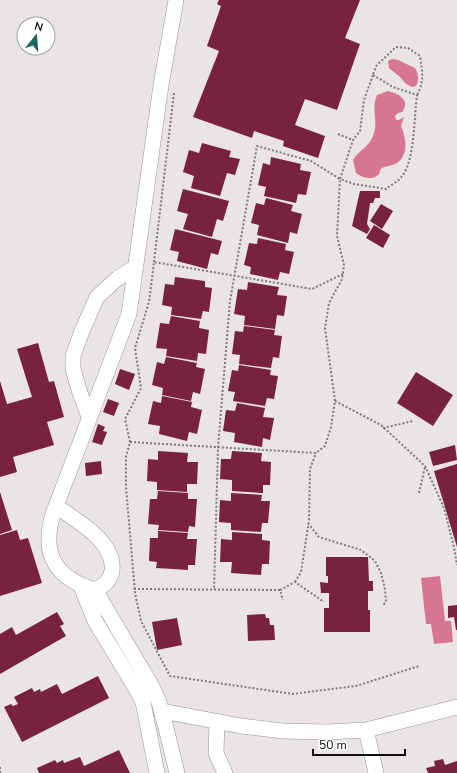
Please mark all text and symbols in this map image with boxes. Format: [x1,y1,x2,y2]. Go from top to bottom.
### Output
north arrow [16,16,56,56]
text: N [33,19,45,35]
scale bar [313,731,405,757]
text: 50 m [319,737,347,753]

